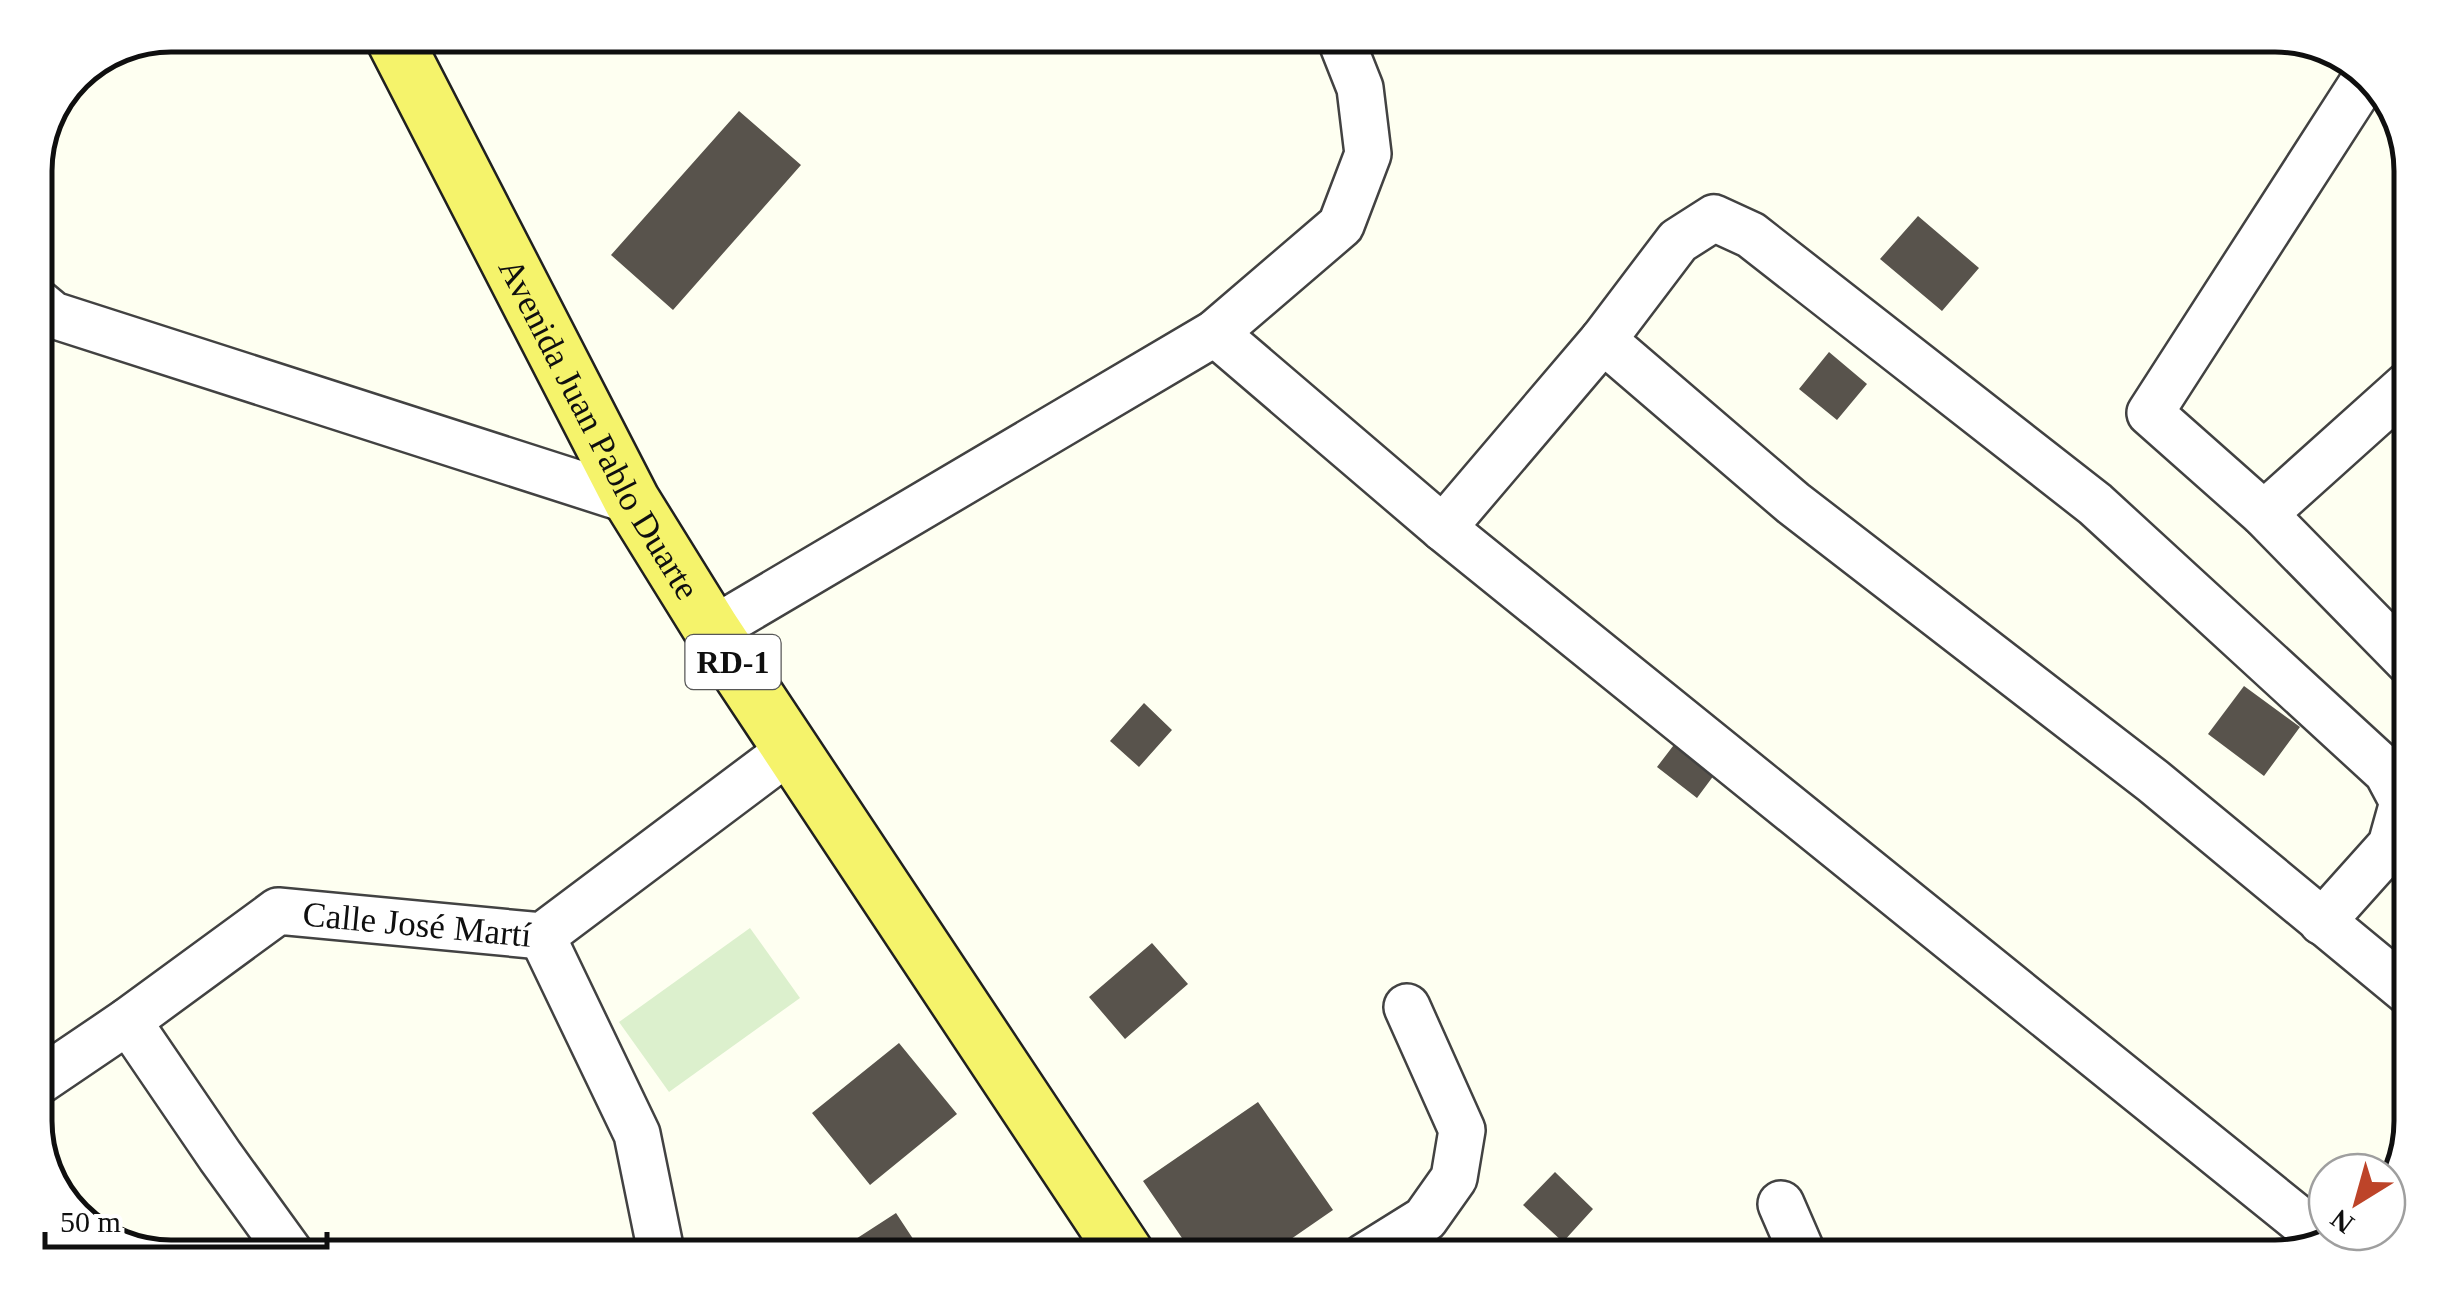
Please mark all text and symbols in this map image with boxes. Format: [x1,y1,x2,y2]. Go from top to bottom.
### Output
street label: Avenida Juan Pablo Duarte [491,252,707,606]
road number: RD-1 [686,635,780,689]
street label: Calle José Martí [301,894,533,954]
north arrow [2307,1152,2407,1252]
scale bar [45,1187,328,1249]
text: N [2325,1203,2360,1240]
text: 50 m [60,1205,121,1238]

